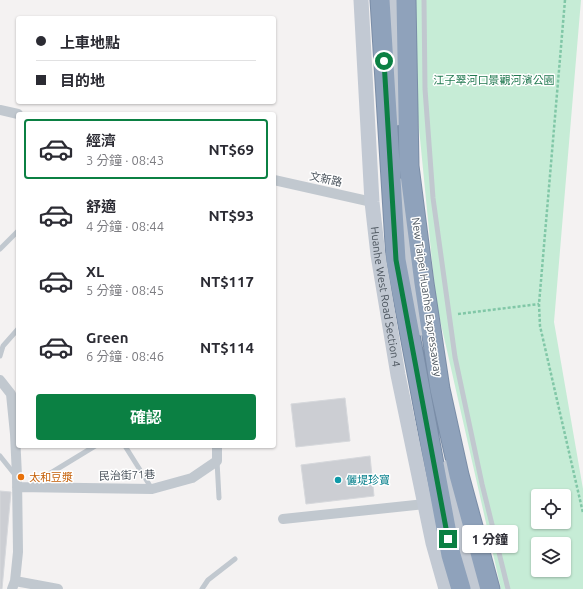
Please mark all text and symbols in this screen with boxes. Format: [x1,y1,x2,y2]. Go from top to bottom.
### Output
text: 上車地點 [60,34,120,51]
route start [375,52,393,70]
text: 目的地 [60,72,105,89]
park label: 江子翠河口景觀河濱公園 [434,74,555,86]
icon: car [38,131,74,167]
text: 經濟 [86,132,116,149]
text: NT$69 [208,141,254,158]
text: 3 分鐘 · 08:43 [86,153,164,167]
street label: 文新路 [309,170,343,188]
icon: car [38,197,74,233]
text: 舒適 [86,198,116,215]
text: NT$93 [208,207,254,224]
street label: New Taipei Huanhe Expressaway [410,217,444,378]
text: 4 分鐘 · 08:44 [86,219,164,233]
street label: Huanhe West Road Section 4 [369,226,403,368]
icon: car [38,263,74,299]
text: XL [86,263,104,280]
text: NT$117 [200,273,254,290]
text: 5 分鐘 · 08:45 [86,283,164,297]
icon: car [38,329,74,365]
text: Green [86,329,128,346]
text: NT$114 [200,339,254,356]
text: 6 分鐘 · 08:46 [86,349,164,363]
button: 確認 [36,394,256,440]
street label: 民治街71巷 [99,468,155,482]
place label: 太和豆漿 [29,471,73,483]
marker: 太和豆漿 [16,472,26,482]
place label: 儷堤珍寶 [346,474,390,486]
marker: 儷堤珍寶 [333,475,343,485]
map controls [531,489,571,577]
button: locate [531,489,571,529]
callout: 1 分鐘 [462,525,518,553]
route end [439,530,457,548]
text: 1 分鐘 [472,532,508,546]
button: layers [531,537,571,577]

